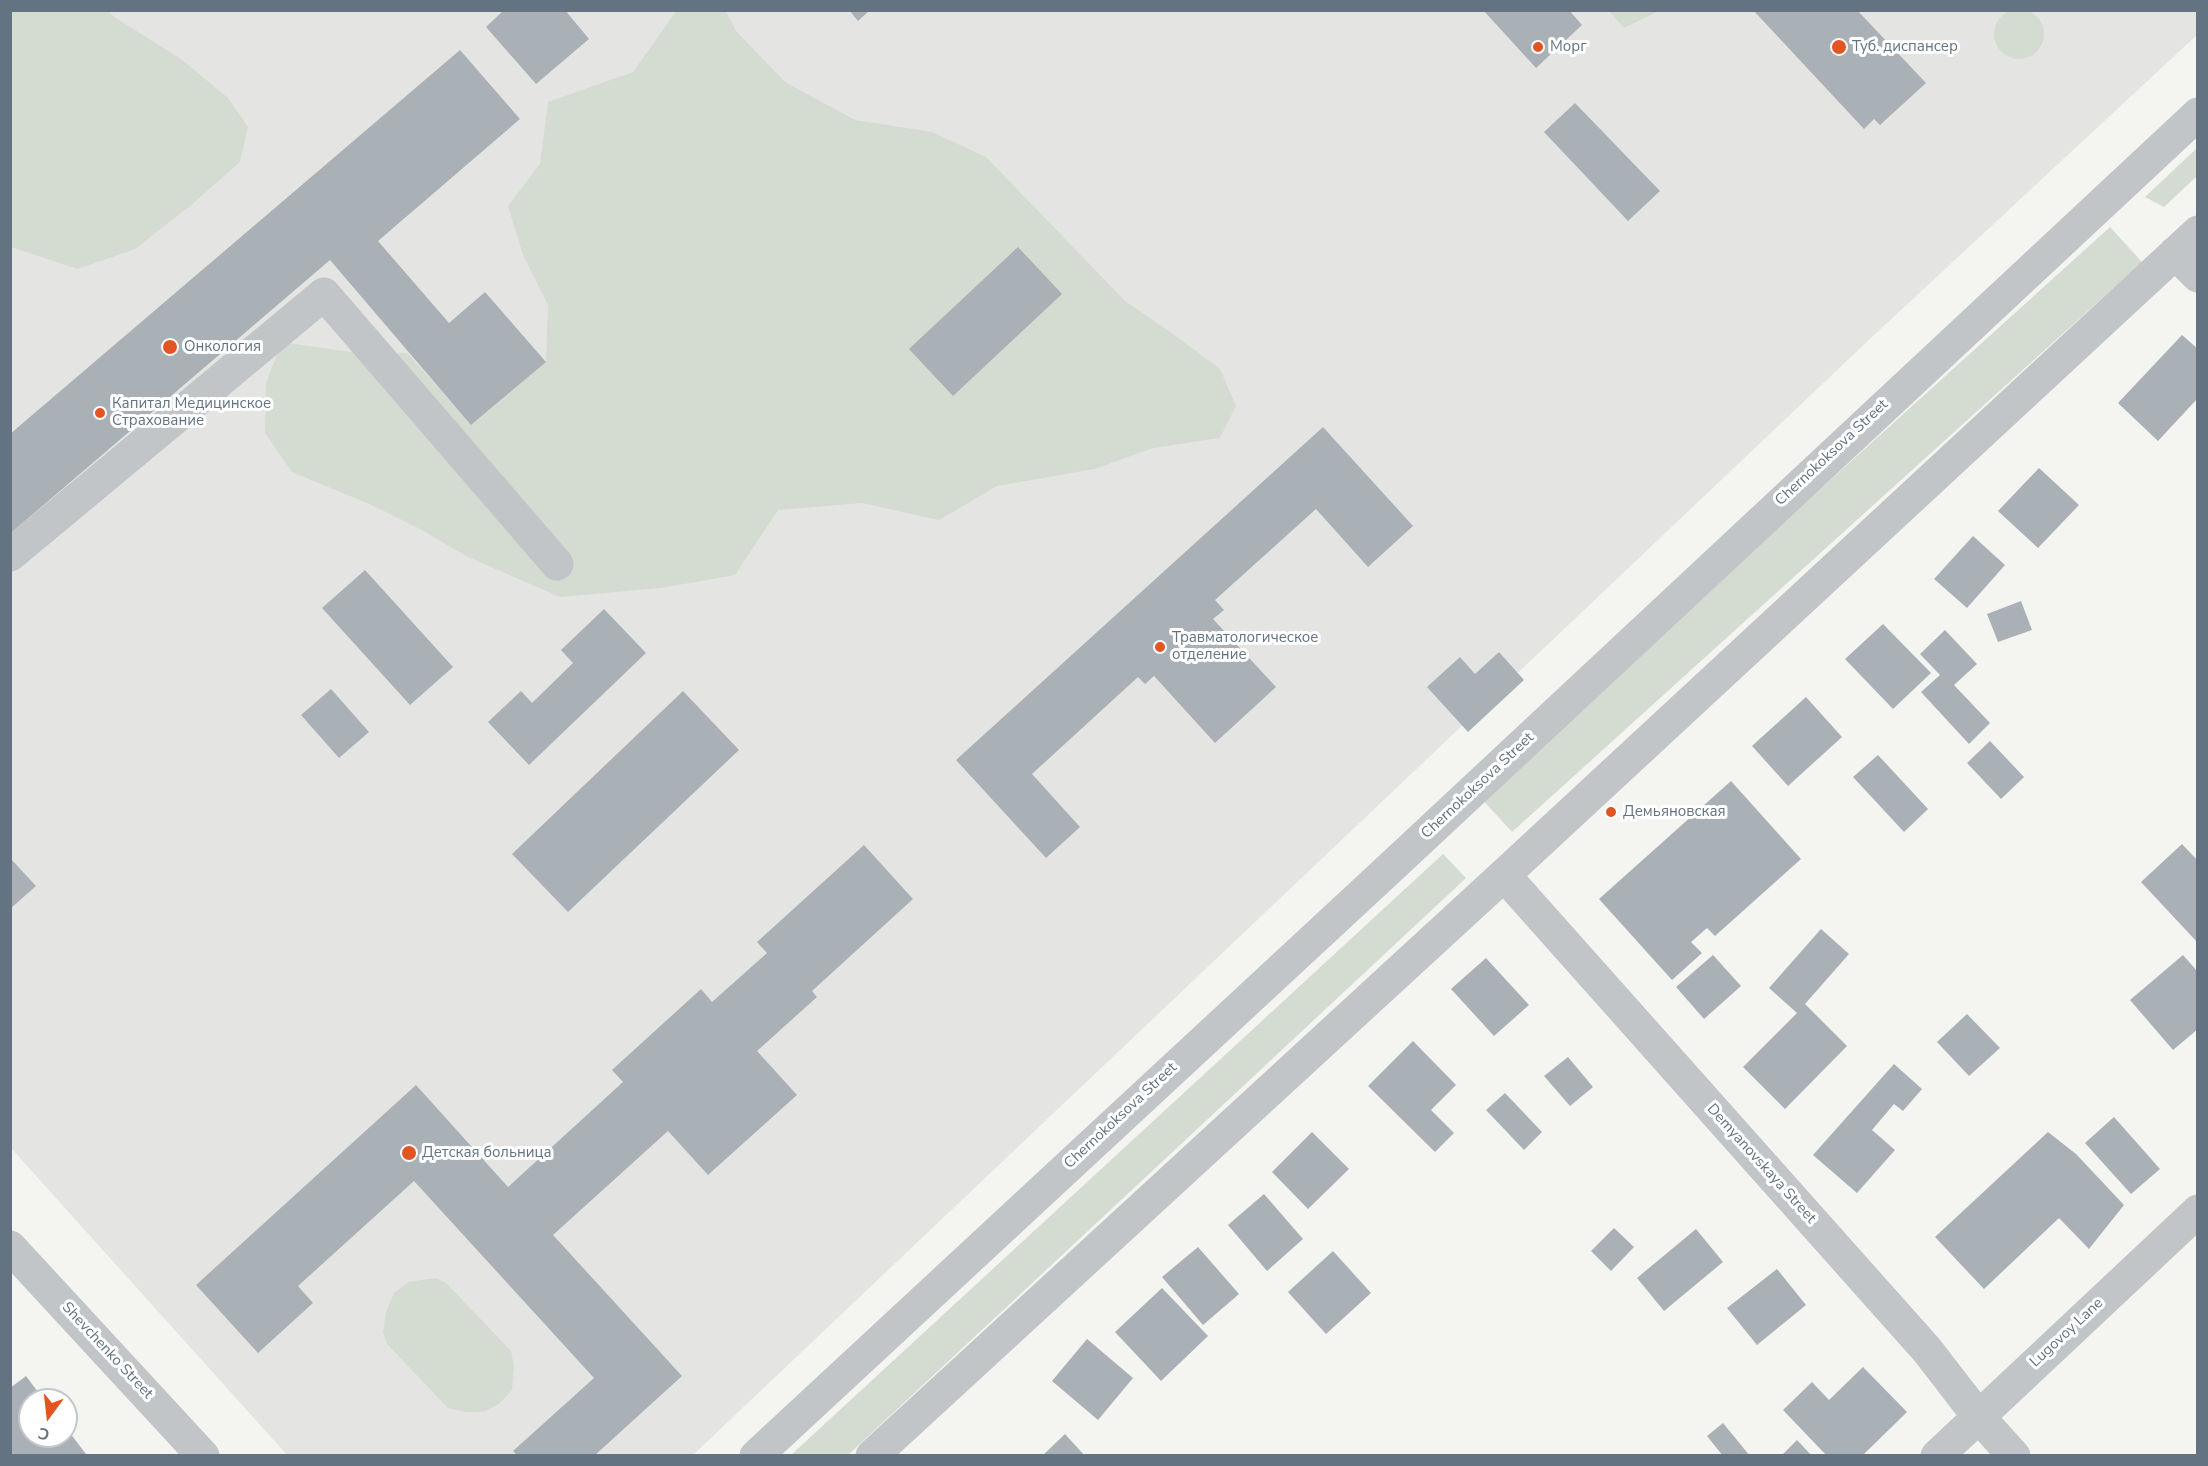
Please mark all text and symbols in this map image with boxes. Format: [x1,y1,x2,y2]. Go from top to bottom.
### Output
place label: Морг [1550,38,1587,56]
marker: Туб. диспансер [1830,38,1848,56]
place label: Туб. диспансер [1852,38,1958,56]
marker: Морг [1531,40,1545,54]
marker: Онкология [161,338,179,356]
place label: Онкология [184,338,261,356]
place label: Капитал Медицинское Страхование [112,395,271,430]
street label: Chernokoksova Street [1772,396,1892,510]
marker: Капитал Медицинское Страхование [93,406,107,420]
place label: Травматологическое отделение [1172,629,1318,664]
marker: Травматологическое отделение [1153,640,1167,654]
street label: Chernokoksova Street [1418,729,1538,843]
place label: Демьяновская [1623,803,1726,821]
marker: Демьяновская [1604,805,1618,819]
street label: Chernokoksova Street [1061,1059,1181,1173]
street label: Demyanovskaya Street [1703,1101,1819,1227]
marker: Детская больница [400,1144,418,1162]
place label: Детская больница [422,1144,552,1162]
street label: Lugovoy Lane [2027,1295,2107,1371]
street label: Shevchenko Street [58,1299,156,1403]
north arrow [18,1388,78,1448]
text: С [36,1421,52,1445]

